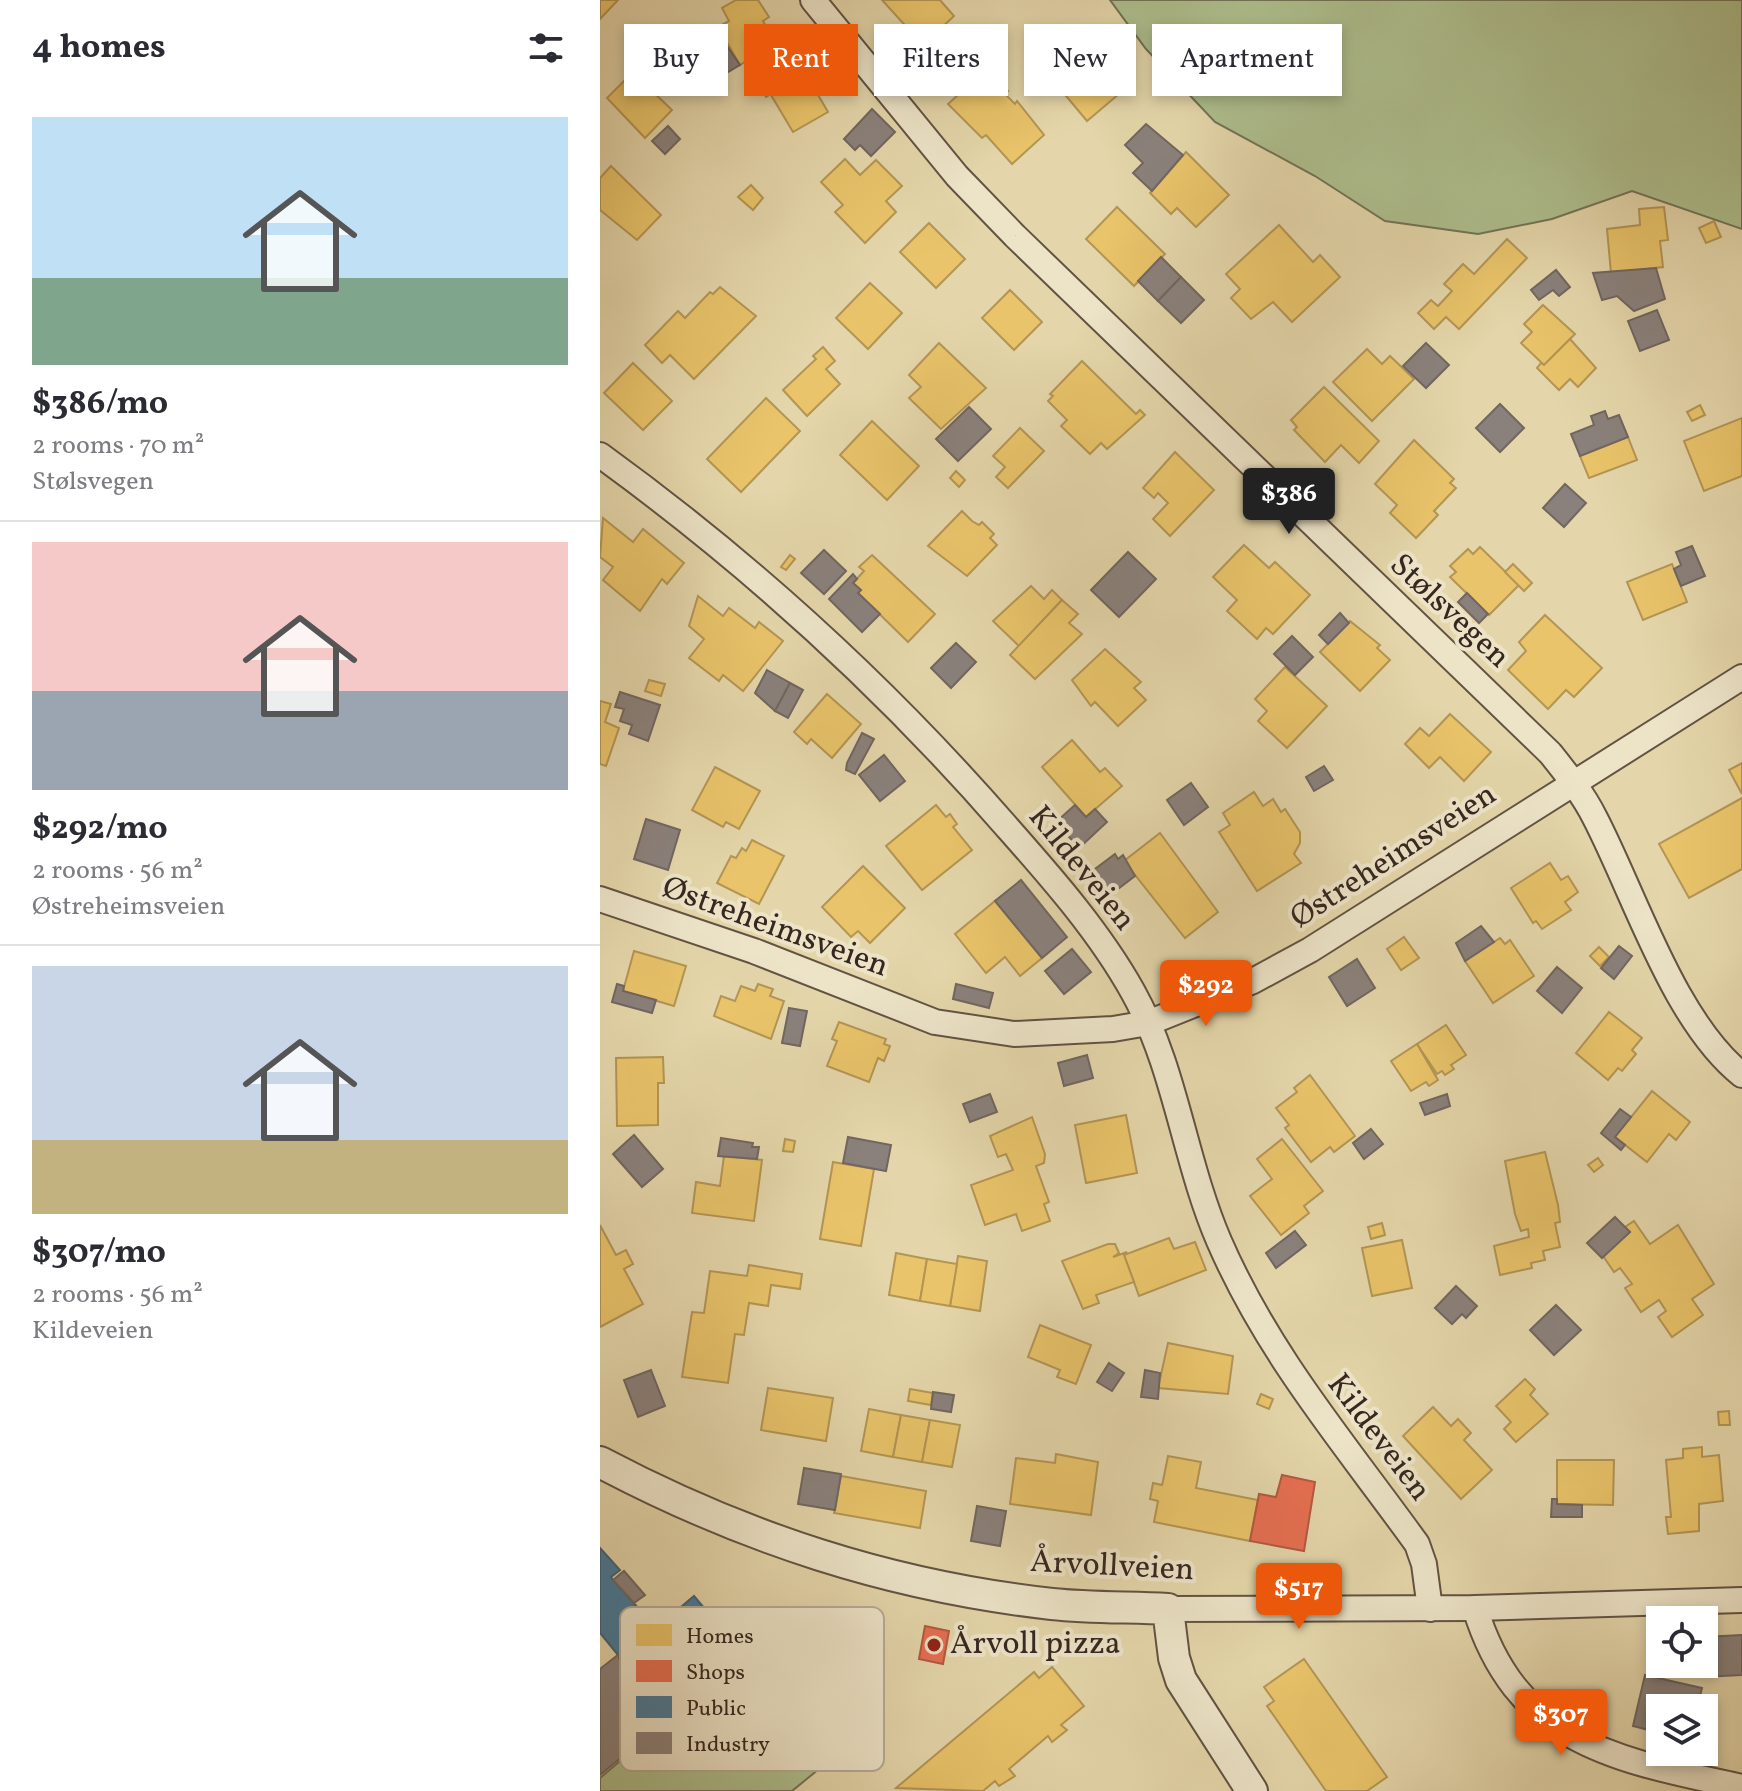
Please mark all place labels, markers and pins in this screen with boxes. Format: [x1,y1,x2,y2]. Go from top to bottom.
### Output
pin: $386 [1242,468,1336,536]
pin: $292 [1159,960,1253,1028]
pin: $517 [1252,1563,1346,1631]
place label: Årvoll pizza [950,1623,1121,1667]
marker: Årvoll pizza [925,1636,943,1654]
pin: $307 [1514,1689,1608,1757]

